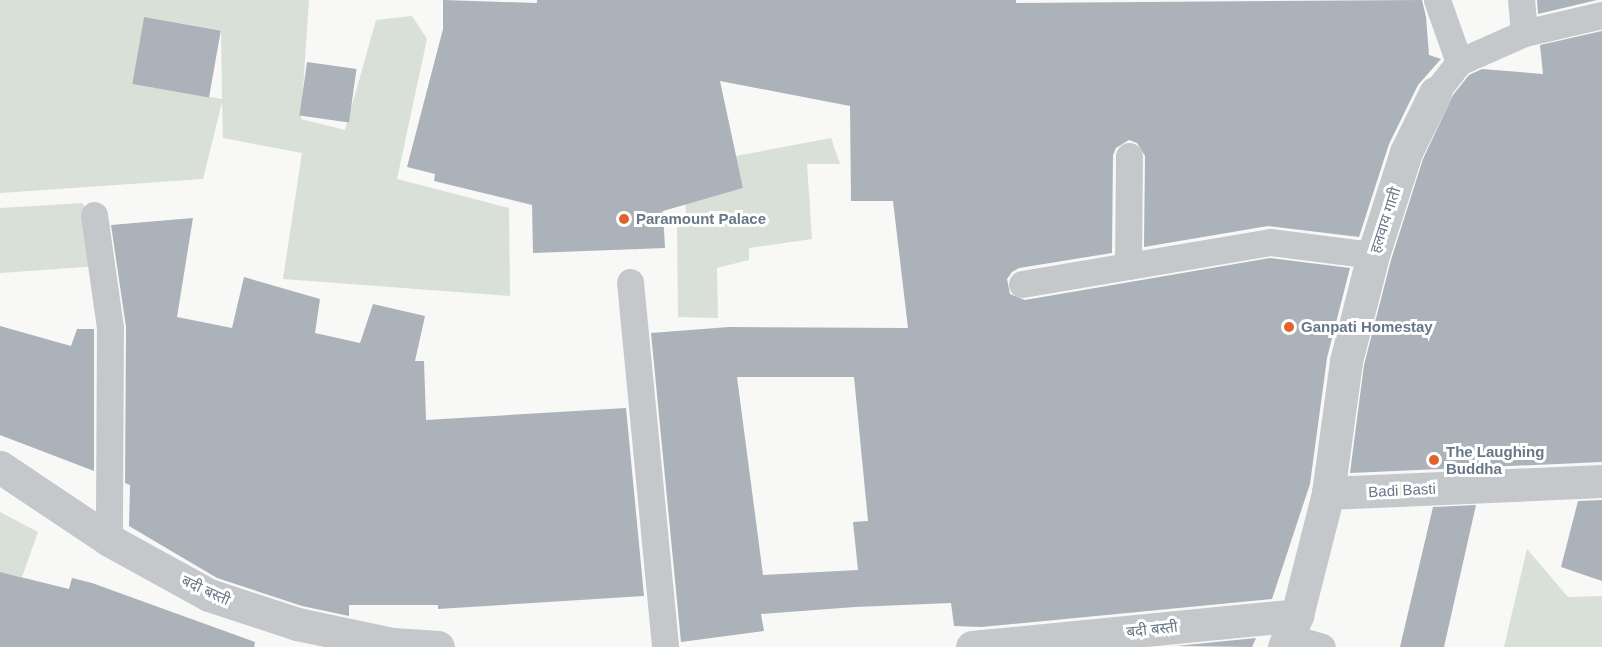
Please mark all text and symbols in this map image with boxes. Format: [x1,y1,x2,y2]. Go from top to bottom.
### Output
street label: हलवाय गाती [1366,185,1404,255]
place label: Paramount Palace [636,210,766,228]
marker: Paramount Palace [617,212,631,226]
place label: Ganpati Homestay [1301,318,1433,336]
marker: Ganpati Homestay [1282,320,1296,334]
place label: The Laughing Buddha [1446,442,1544,477]
marker: The Laughing Buddha [1427,453,1441,467]
street label: Badi Basti [1368,479,1436,501]
street label: बदी बस्ती [179,571,233,609]
street label: बदी बस्ती [1125,617,1179,641]

